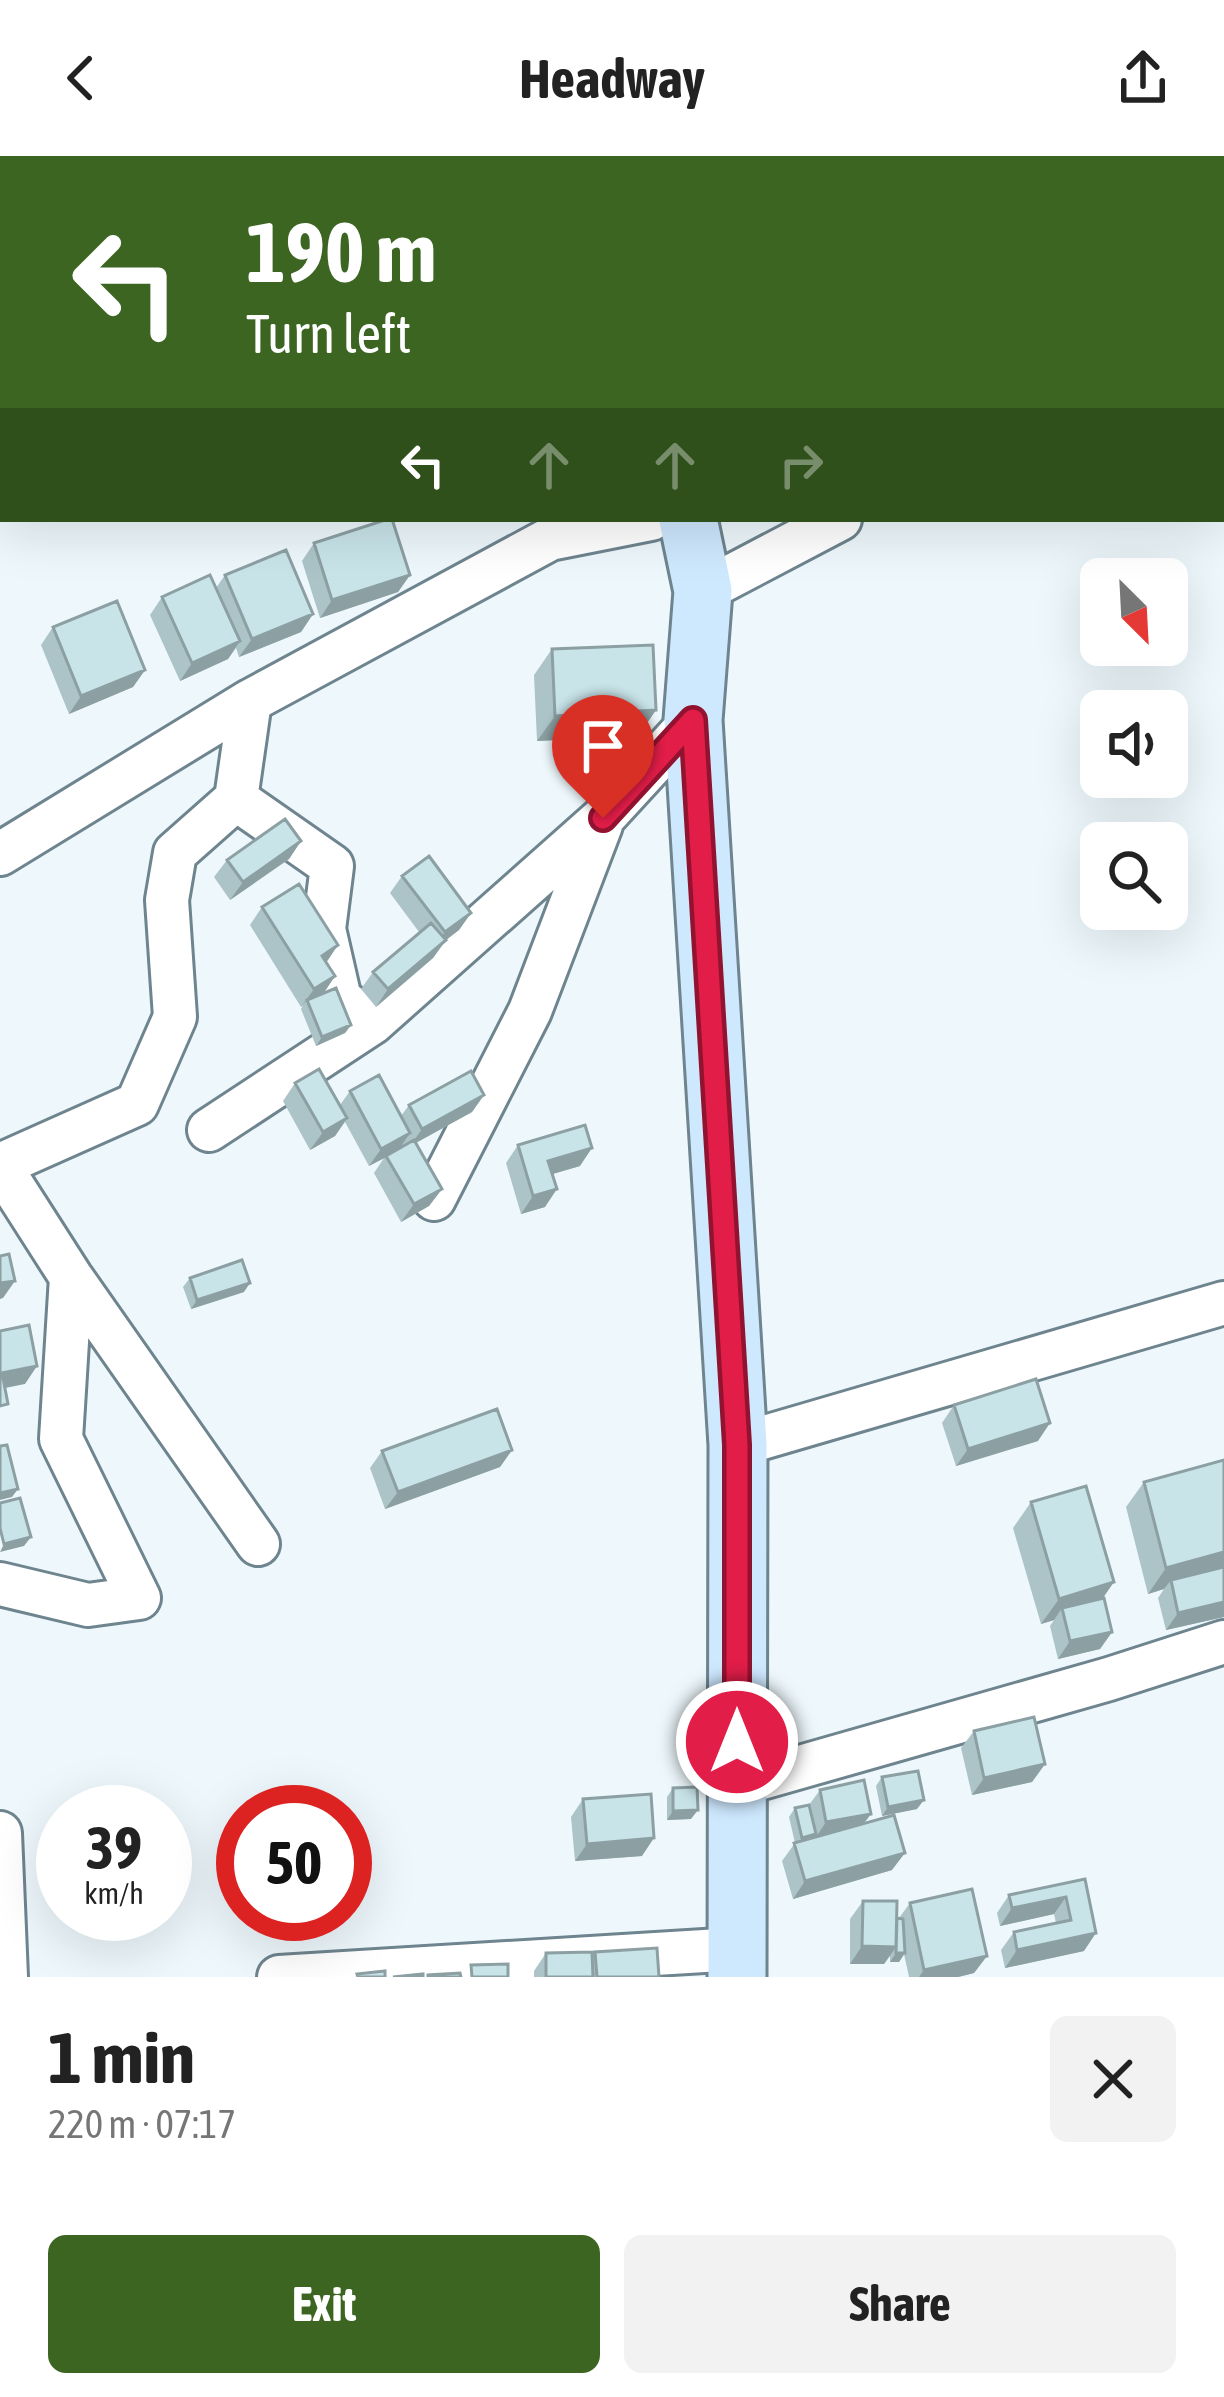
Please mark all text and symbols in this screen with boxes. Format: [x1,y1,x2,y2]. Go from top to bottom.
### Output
icon: back [48,45,114,111]
icon: share [1110,45,1176,111]
text: Headway [519,48,705,109]
icon: left [48,204,204,360]
text: 190 m [246,204,436,300]
text: Turn left [246,303,411,364]
icon: left [390,432,456,498]
icon: ahead [516,432,582,498]
icon: ahead [642,432,708,498]
icon: right [768,432,834,498]
north arrow [1080,558,1188,666]
map controls [1080,558,1188,930]
button: sound [1080,690,1188,798]
pin [552,695,654,818]
icon: arrive [570,713,636,779]
button: search [1080,822,1188,930]
position arrow [674,1679,800,1805]
speed limit sign: 50 [216,1785,372,1941]
text: 39 [86,1813,142,1882]
text: km/h [84,1876,144,1910]
text: 1 min [48,2016,195,2098]
button: close [1050,2016,1176,2142]
text: 220 m · 07:17 [48,2102,236,2146]
button: Exit [48,2235,600,2373]
button: Share [624,2235,1176,2373]

